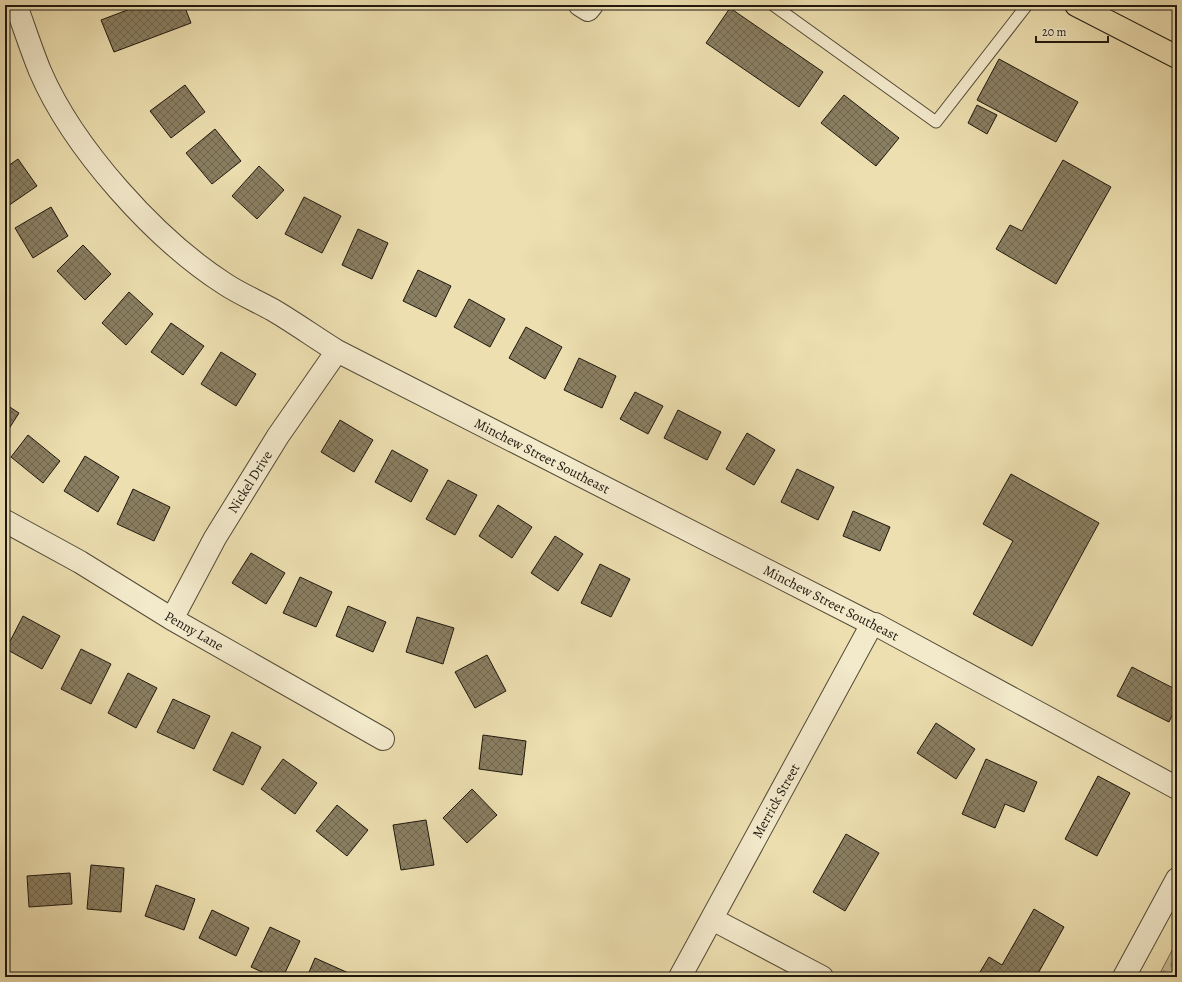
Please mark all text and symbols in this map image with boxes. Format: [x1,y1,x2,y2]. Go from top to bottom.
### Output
scale bar [1036,18,1108,44]
text: 20 m [1042,24,1066,40]
street label: Minchew Street Southeast [471,414,613,499]
street label: Nickel Drive [223,447,277,517]
street label: Minchew Street Southeast [760,561,902,646]
street label: Penny Lane [161,607,227,655]
street label: Merrick Street [748,760,805,842]

